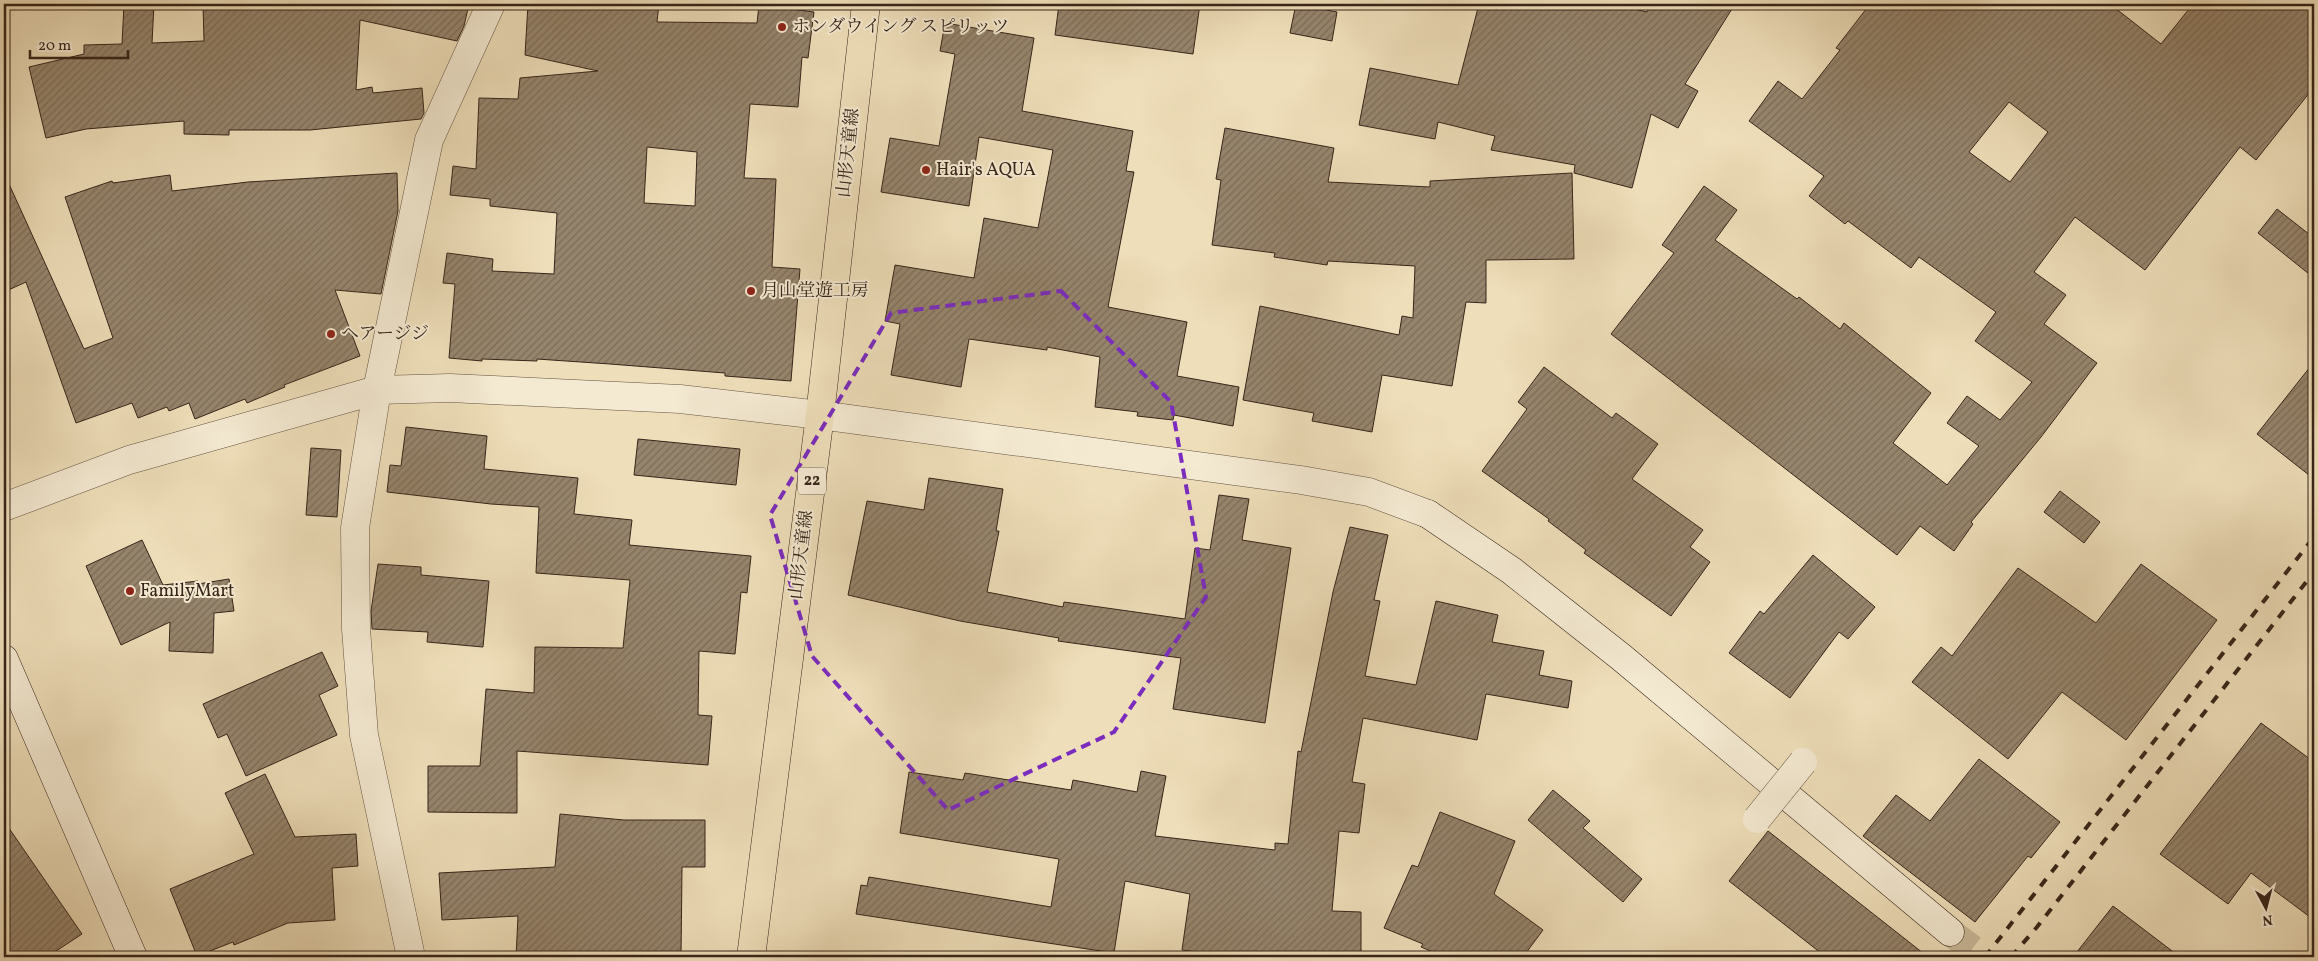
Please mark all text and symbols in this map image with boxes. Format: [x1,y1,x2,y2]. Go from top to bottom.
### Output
place label: ホンダウイング スピリッツ [792,15,1009,40]
marker: ホンダウイング スピリッツ [776,21,788,33]
scale bar [30,28,128,60]
text: 20 m [38,36,71,57]
street label: 山形天童線 [832,107,866,199]
place label: Hair's AQUA [936,158,1036,183]
marker: Hair's AQUA [920,164,932,176]
place label: 月山堂遊工房 [761,279,869,304]
marker: 月山堂遊工房 [745,285,757,297]
place label: ヘアージジ [341,322,429,347]
marker: ヘアージジ [325,328,337,340]
road number: 22 [798,468,826,494]
street label: 山形天童線 [784,509,820,601]
place label: FamilyMart [140,579,234,604]
marker: FamilyMart [124,585,136,597]
north arrow [2240,884,2290,934]
text: N [2261,909,2274,929]

